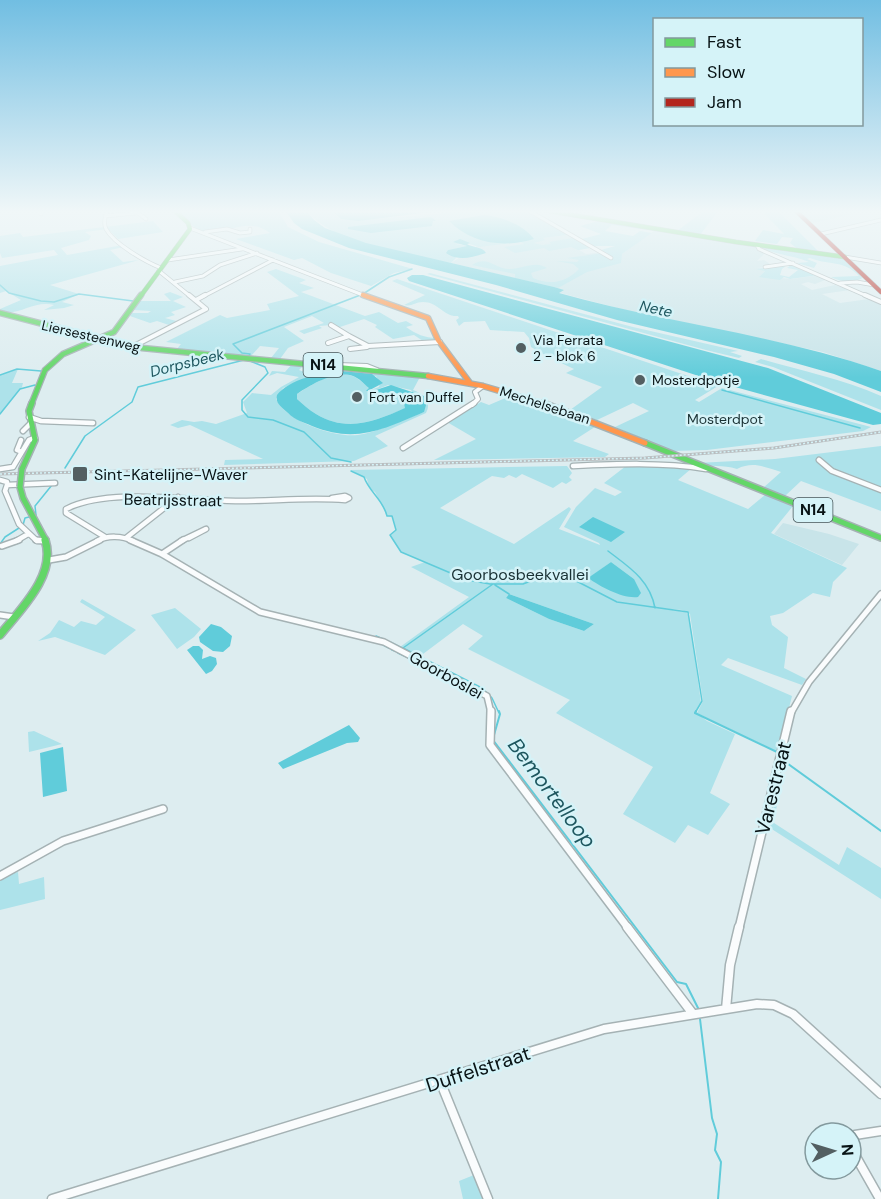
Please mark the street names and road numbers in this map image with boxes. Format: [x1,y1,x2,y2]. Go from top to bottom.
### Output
street label: Liersesteenweg [40,316,142,356]
road number: N14 [304,353,342,377]
street label: Mechelsebaan [498,382,592,428]
street label: Beatrijsstraat [124,489,222,511]
road number: N14 [794,498,832,522]
street label: Goorboslei [405,646,487,704]
street label: Varestraat [749,738,797,838]
street label: Duffelstraat [422,1040,534,1098]

